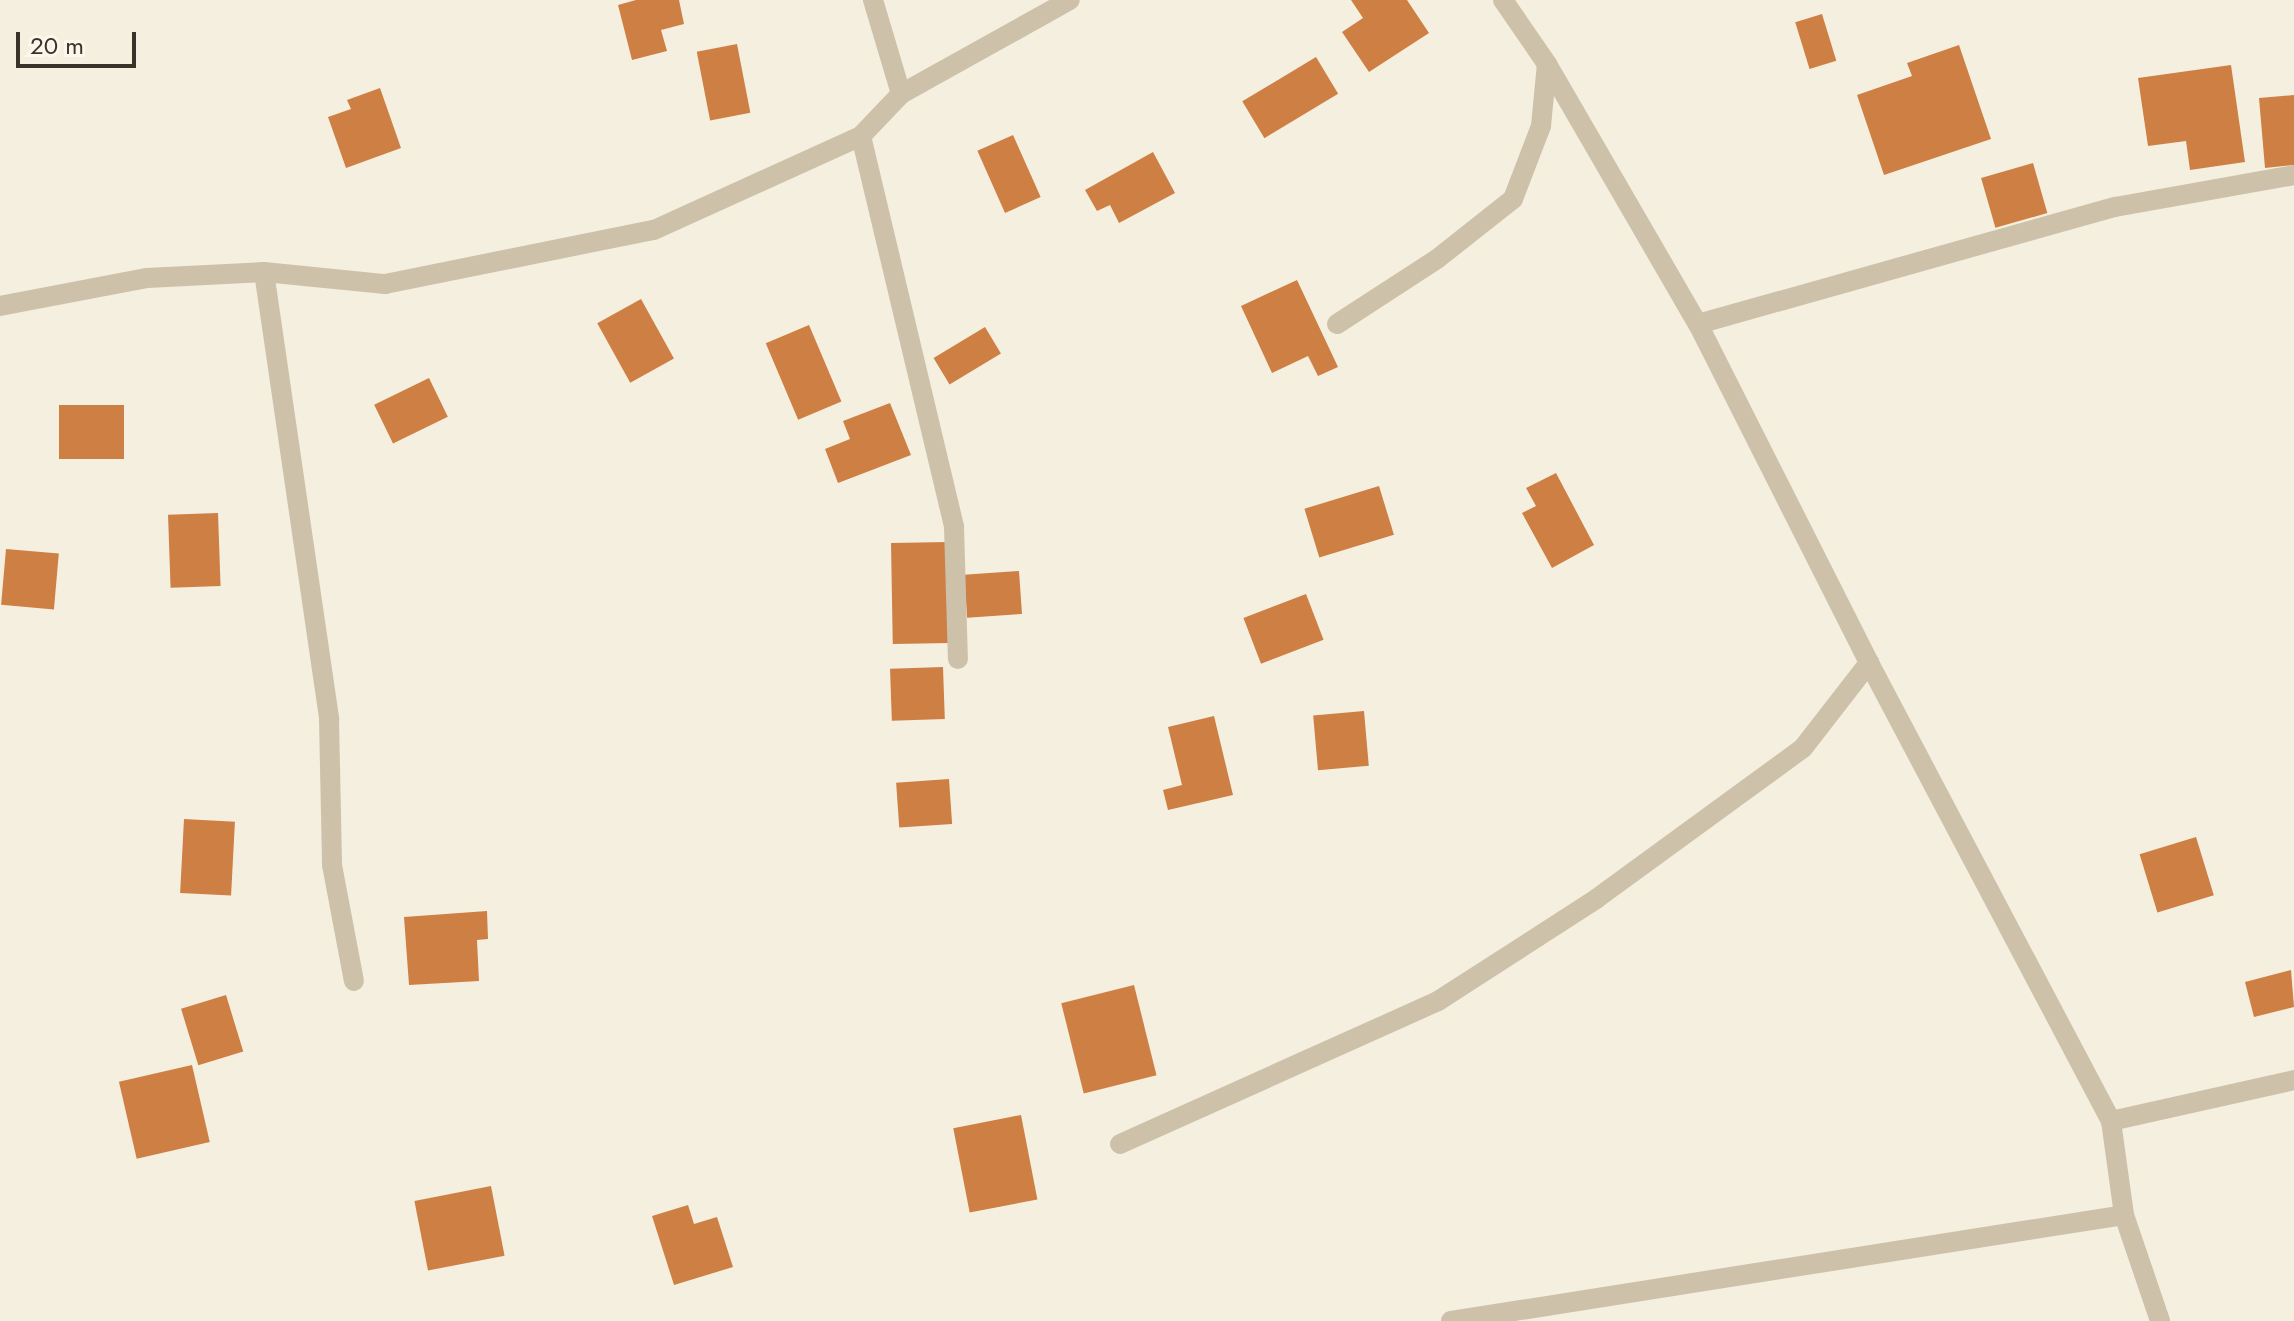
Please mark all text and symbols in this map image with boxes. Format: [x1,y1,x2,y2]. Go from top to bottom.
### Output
scale bar [20,16,140,66]
text: 20 m [30,28,84,63]

